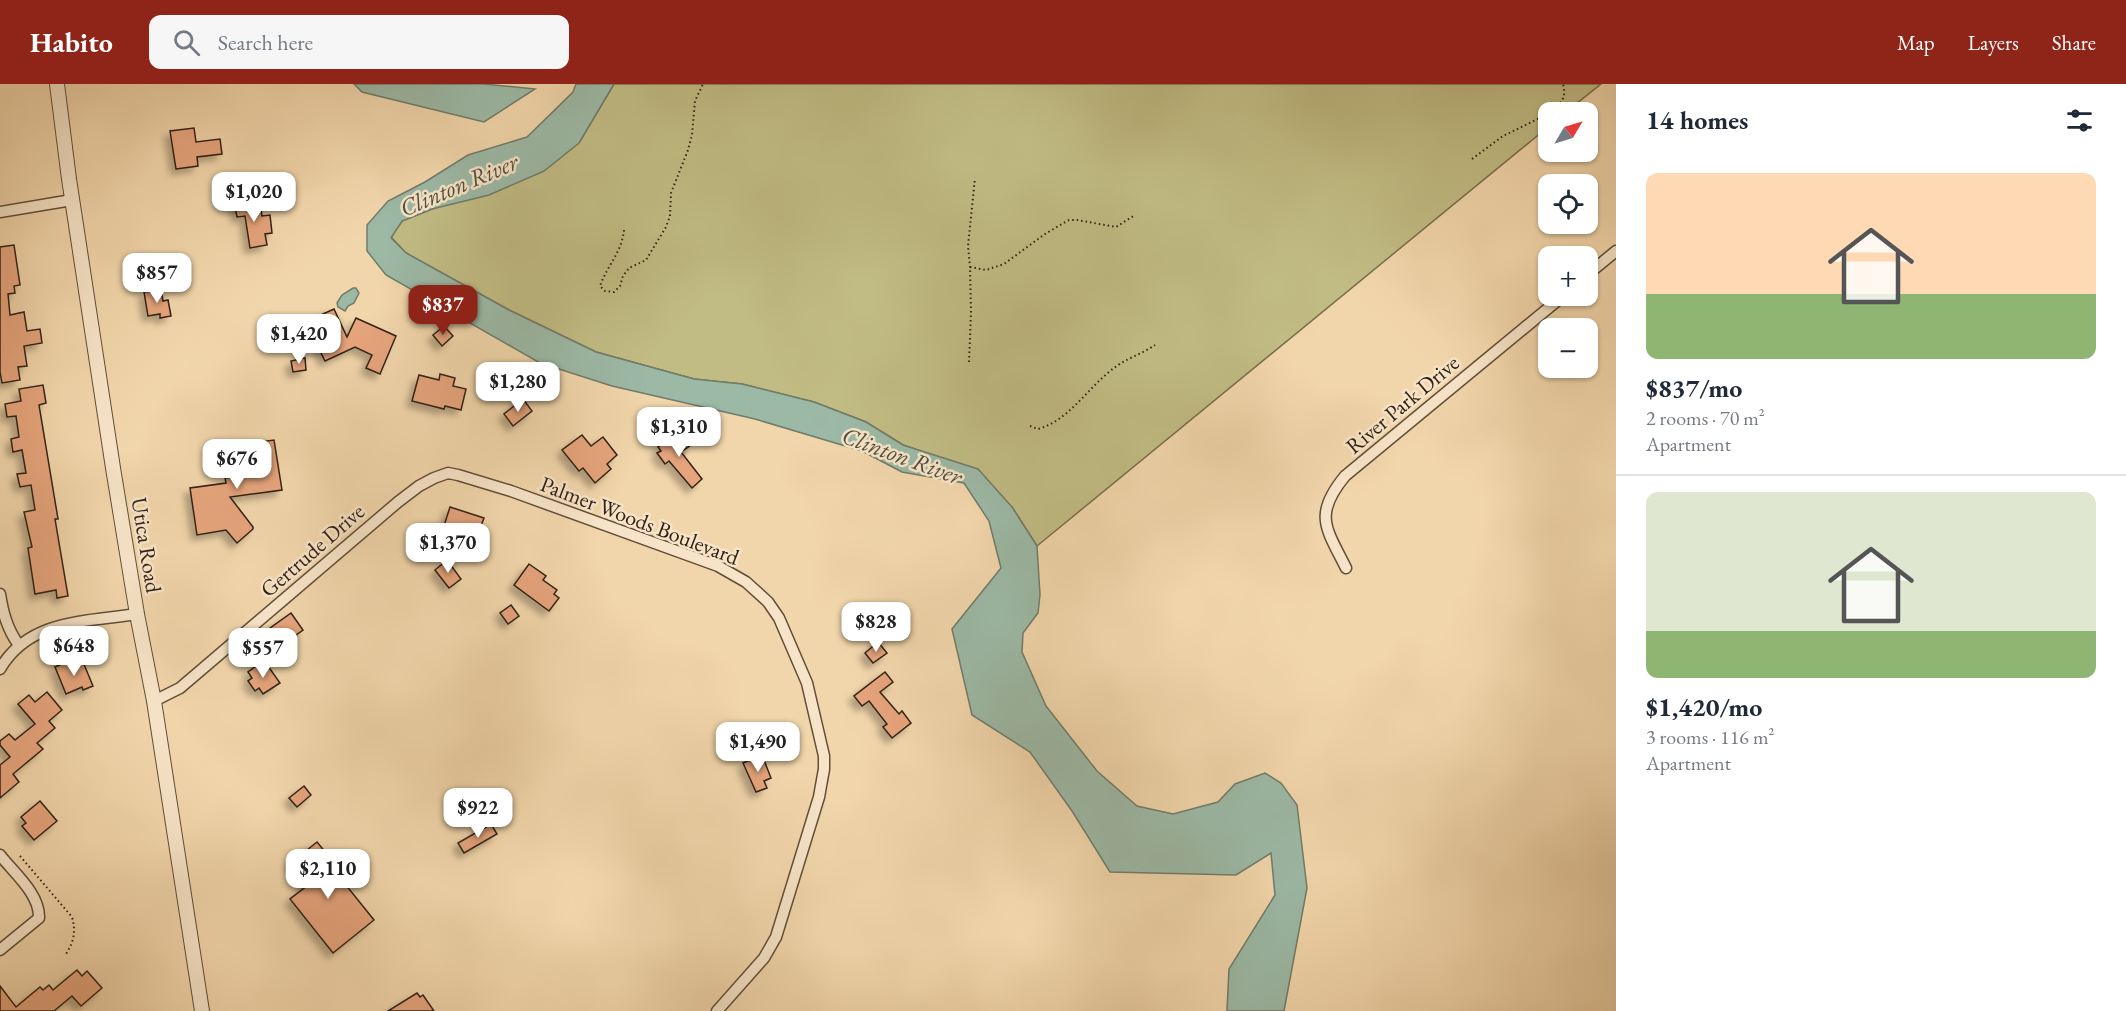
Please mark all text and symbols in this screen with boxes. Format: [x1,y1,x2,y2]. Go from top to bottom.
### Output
search box [149,15,569,69]
text: Habito [30,24,113,60]
icon: search [170,26,203,59]
text: Search here [218,28,313,57]
text: Map [1897,29,1935,56]
text: Layers [1968,29,2019,56]
text: Share [2052,29,2096,56]
north arrow [1538,102,1598,162]
map controls [1538,102,1598,378]
text: 14 homes [1646,103,1748,137]
icon: filters [2063,104,2096,137]
water label: Clinton River [395,145,524,223]
pin: $1,020 [205,172,303,223]
button: locate [1538,174,1598,234]
text: $1,020 [226,178,282,204]
icon: home [1817,212,1925,320]
button: + [1538,246,1598,306]
pin: $857 [121,253,193,304]
text: $857 [137,259,177,285]
pin: $837 [407,285,479,336]
text: $837 [423,291,463,317]
pin: $1,420 [250,314,348,365]
button: − [1538,318,1598,378]
text: $1,420 [271,320,327,346]
street label: River Park Drive [1340,348,1465,460]
pin: $1,280 [469,362,567,413]
text: $1,280 [490,368,546,394]
text: $837/mo [1646,371,1742,405]
text: 2 rooms · 70 m² [1646,405,1765,431]
pin: $1,310 [630,407,728,458]
text: $1,310 [651,413,707,439]
water label: Clinton River [838,419,968,492]
text: Apartment [1646,431,1731,457]
pin: $676 [201,439,273,490]
text: $676 [217,445,257,471]
street label: Palmer Woods Boulevard [536,469,744,572]
street label: Utica Road [125,495,169,596]
street label: Gertrude Drive [254,497,371,604]
pin: $1,370 [399,523,497,574]
text: $1,370 [420,529,476,555]
icon: home [1817,531,1925,639]
pin: $828 [840,602,912,653]
text: $828 [856,608,896,634]
pin: $648 [38,626,110,677]
pin: $557 [227,628,299,679]
text: $648 [54,632,94,658]
text: $557 [243,634,283,660]
text: $1,420/mo [1646,690,1762,724]
pin: $1,490 [709,722,807,773]
text: 3 rooms · 116 m² [1646,724,1774,750]
text: $1,490 [730,728,786,754]
text: Apartment [1646,750,1731,776]
pin: $922 [442,788,514,839]
text: $922 [458,794,498,820]
pin: $2,110 [279,849,377,900]
text: $2,110 [300,855,356,881]

